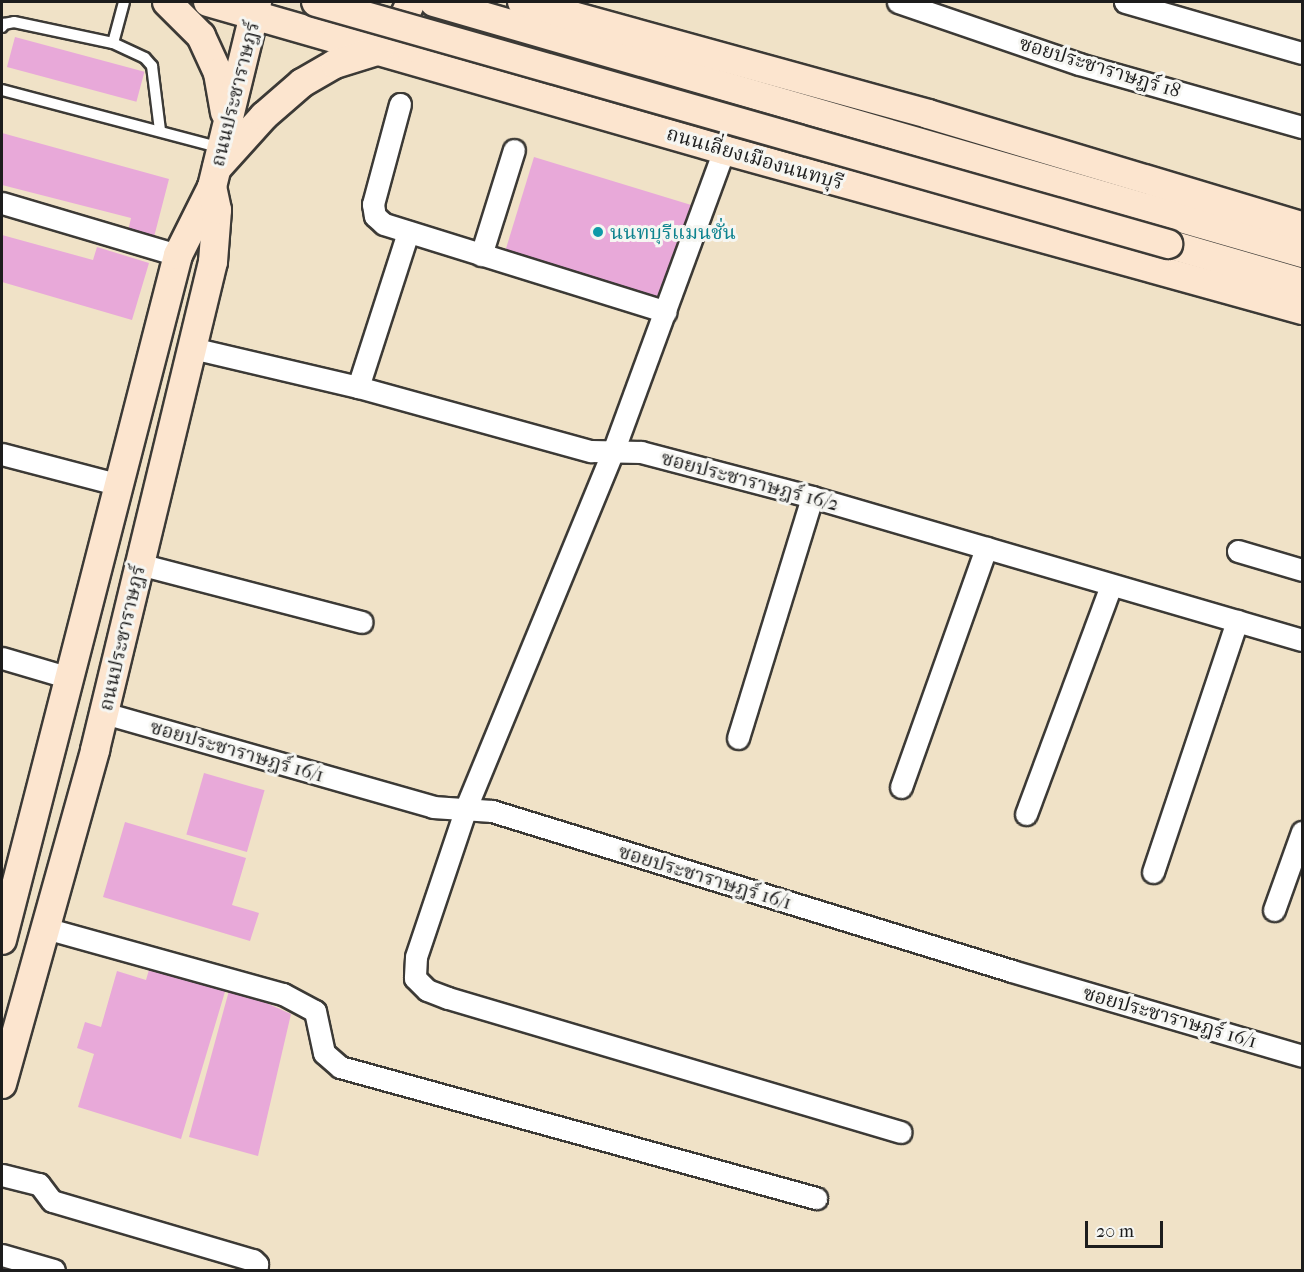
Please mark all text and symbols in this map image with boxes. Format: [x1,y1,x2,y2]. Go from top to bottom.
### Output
street label: ถนนประชาราษฎร์ [205,19,265,169]
street label: ซอยประชาราษฎร์ 18 [1017,31,1183,103]
street label: ถนนเลี่ยงเมืองนนทบุรี [664,121,846,195]
place label: นนทบุรีแมนชั่น [610,220,736,244]
marker: นนทบุรีแมนชั่น [591,225,605,239]
street label: ซอยประชาราษฎร์ 16/2 [658,446,842,516]
street label: ถนนประชาราษฎร์ [94,563,150,713]
street label: ซอยประชาราษฎร์ 16/1 [147,715,327,787]
street label: ซอยประชาราษฎร์ 16/1 [615,839,795,915]
street label: ซอยประชาราษฎร์ 16/1 [1080,981,1260,1053]
scale bar [1088,1209,1166,1247]
text: 20 m [1096,1221,1134,1242]

